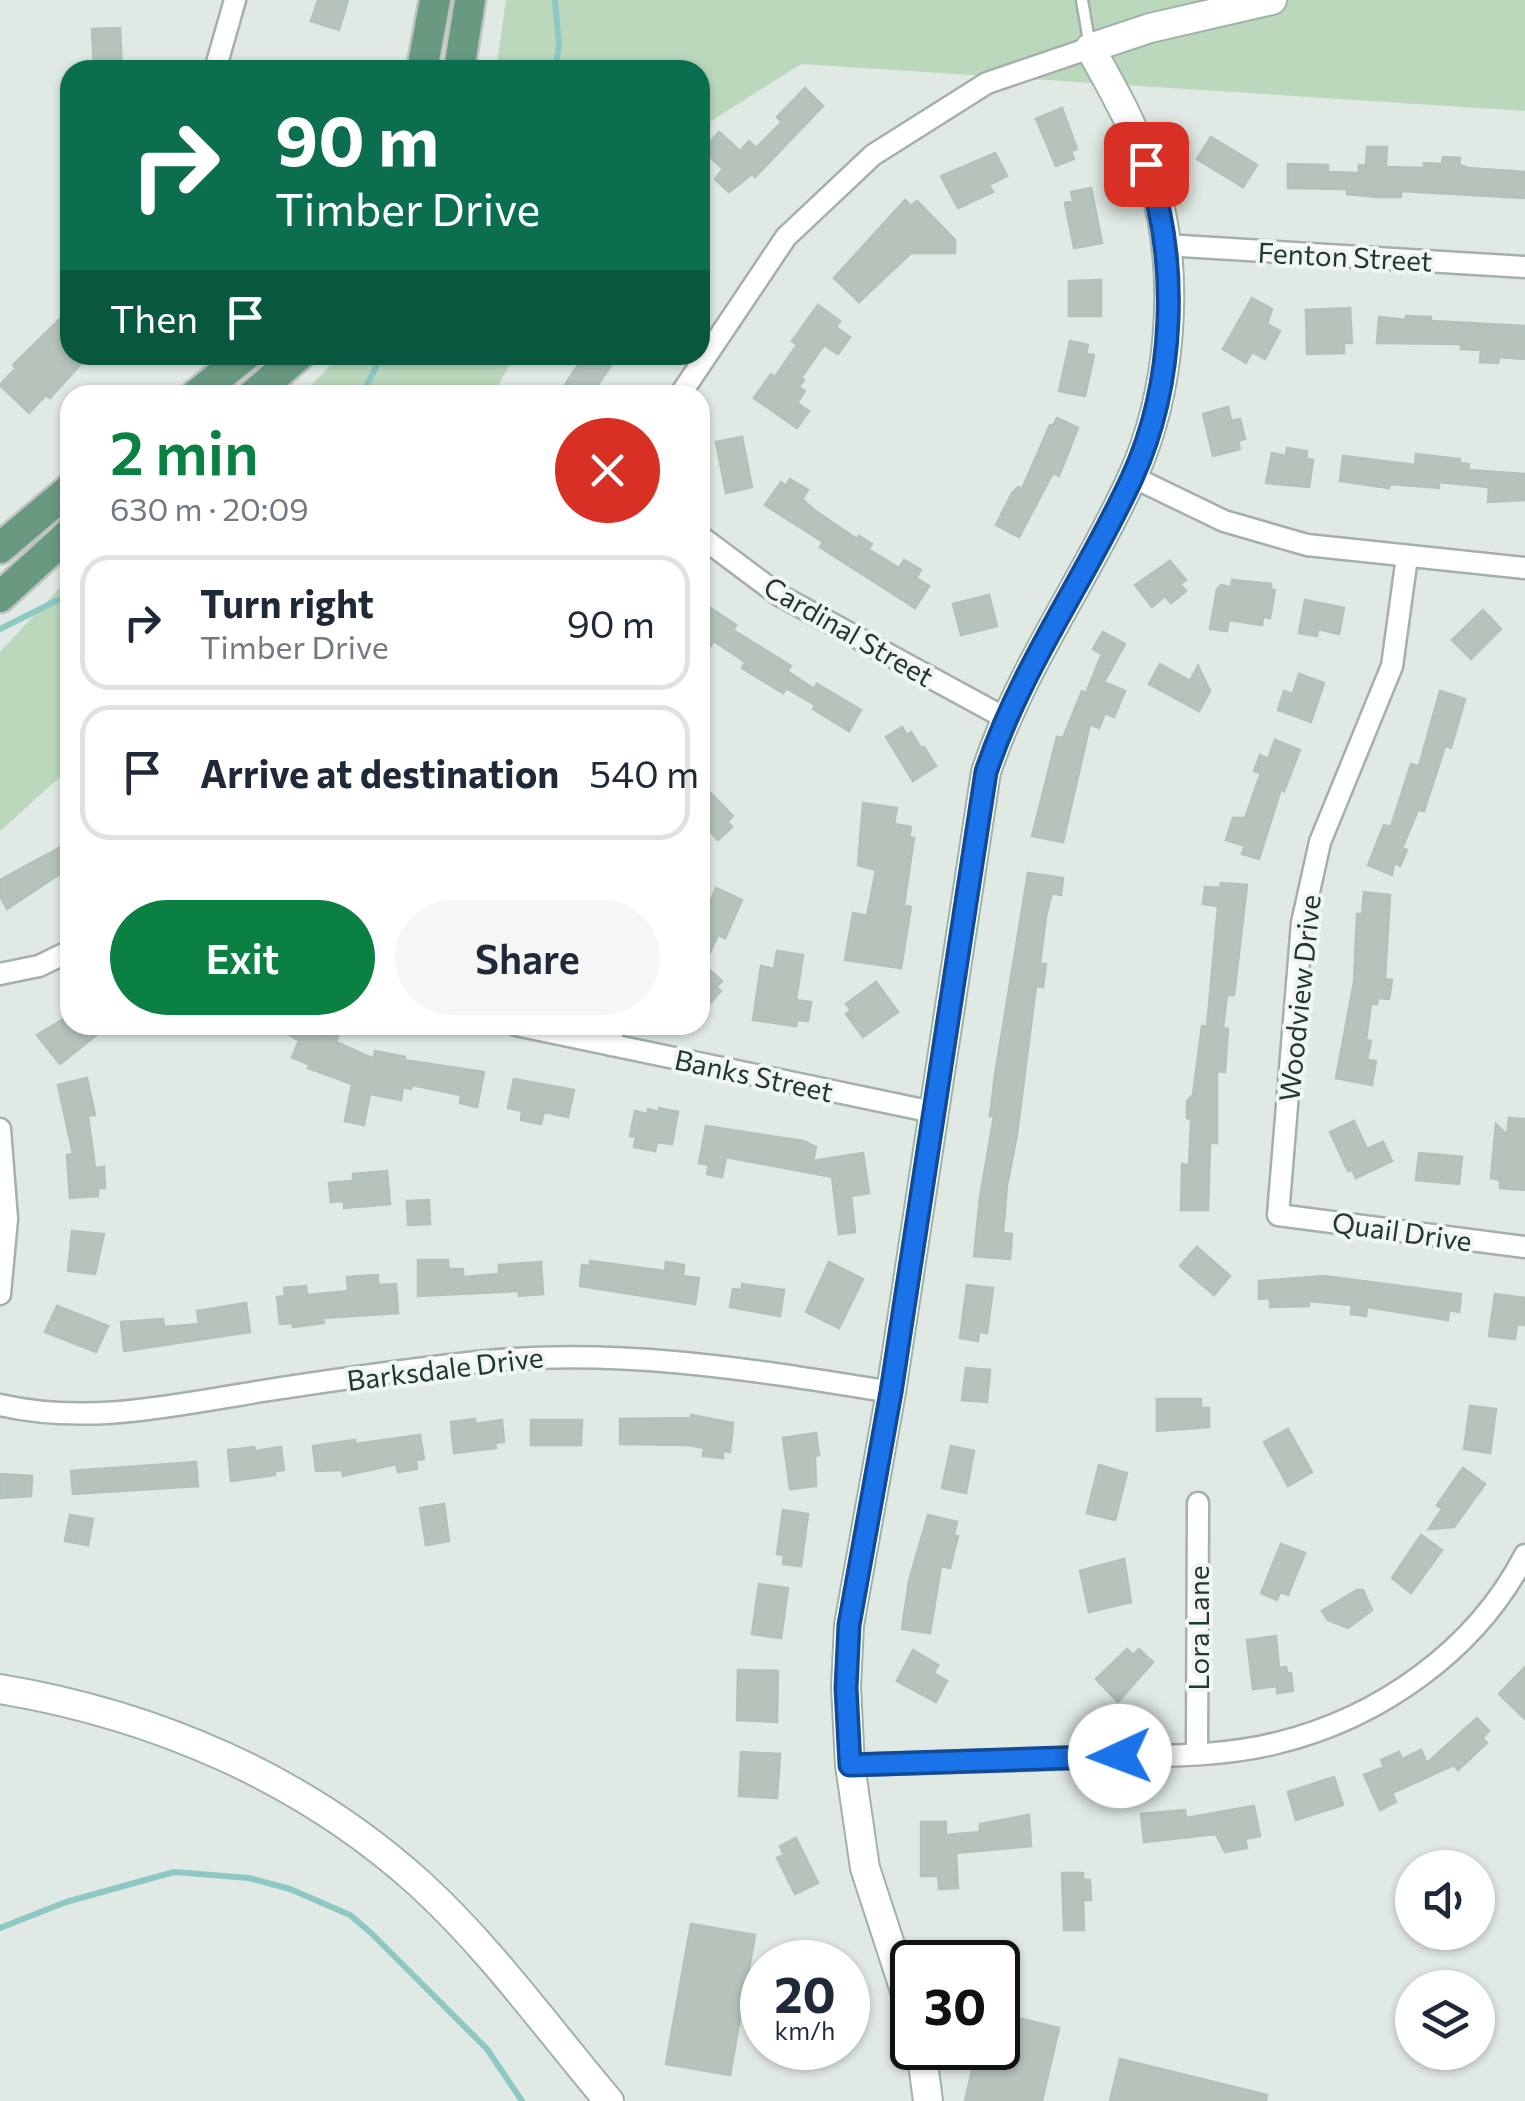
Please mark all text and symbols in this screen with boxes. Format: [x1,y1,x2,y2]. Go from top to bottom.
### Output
text: 90 m [275,95,439,180]
icon: right [110,100,240,230]
pin [1104,122,1189,207]
icon: arrive [1119,137,1174,192]
text: Timber Drive [275,180,540,235]
street label: Fenton Street [1257,234,1433,278]
icon: arrive [218,290,273,345]
text: Then [110,294,198,341]
text: 2 min [110,414,259,487]
button: close [555,418,660,523]
text: 630 m · 20:09 [110,488,309,528]
street label: Cardinal Street [758,569,940,693]
text: Turn right [200,579,374,626]
icon: right [115,595,170,650]
text: 90 m [567,599,655,646]
text: Timber Drive [200,626,389,666]
icon: arrive [115,745,170,800]
text: Arrive at destination [200,749,559,796]
text: 540 m [589,749,699,796]
street label: Woodview Drive [1271,893,1327,1103]
button: Exit [110,900,375,1015]
button: Share [395,900,660,1015]
street label: Banks Street [672,1042,836,1108]
street label: Quail Drive [1330,1204,1474,1258]
street label: Barksdale Drive [345,1339,545,1397]
street label: Lora Lane [1181,1565,1215,1691]
position arrow [1068,1704,1172,1808]
map controls [1395,1850,1495,2070]
button: sound [1395,1850,1495,1950]
speed limit sign: 30 [890,1940,1020,2070]
text: 20 [774,1962,836,2023]
button: layers [1395,1970,1495,2070]
text: km/h [775,2015,835,2045]

